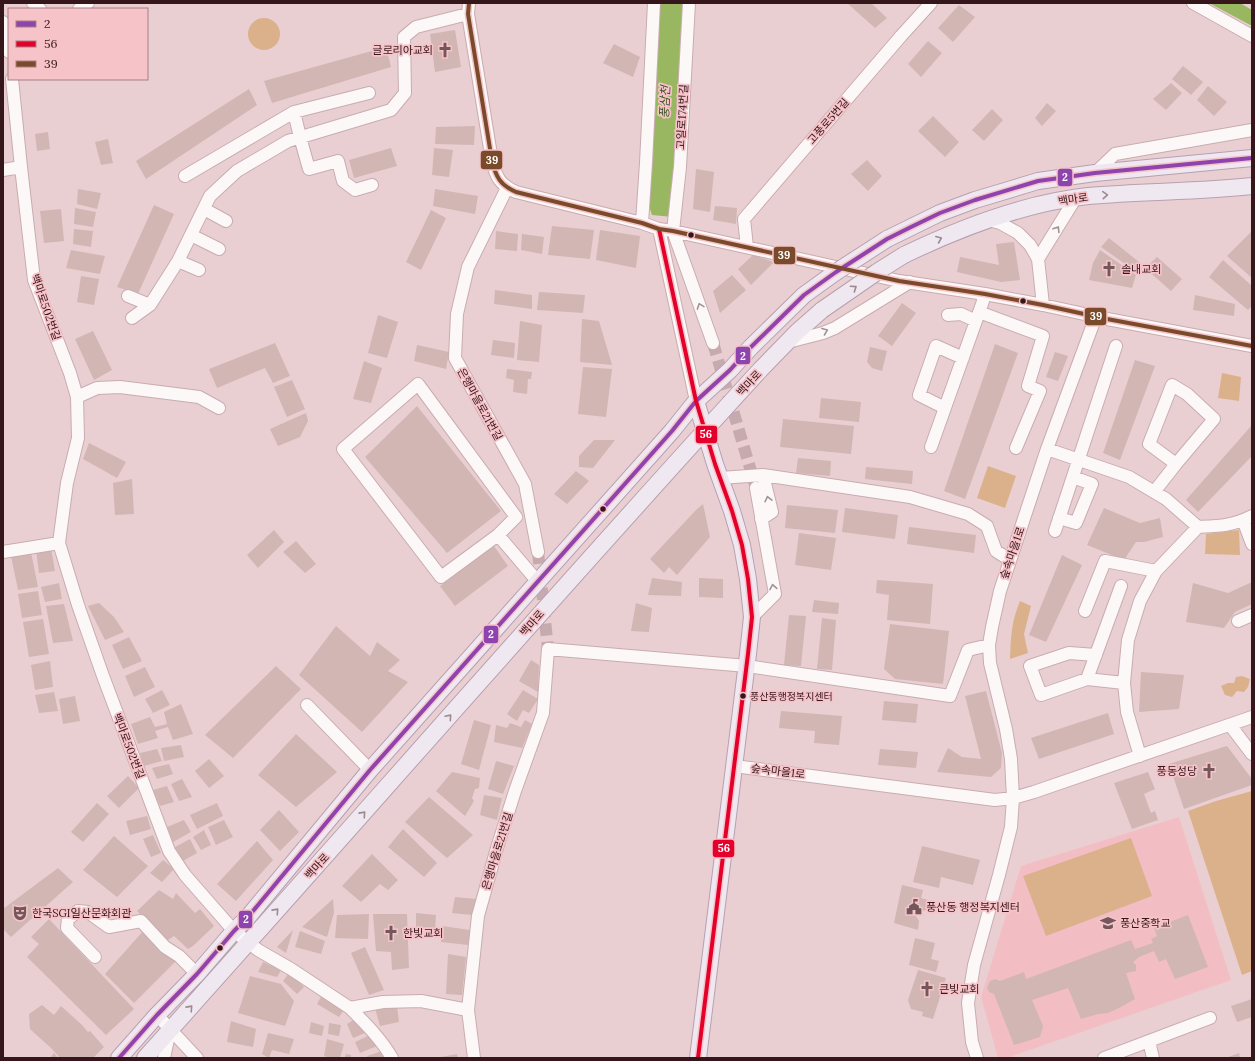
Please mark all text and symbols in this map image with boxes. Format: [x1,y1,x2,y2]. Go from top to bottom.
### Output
legend [8,8,148,80]
text: 2 [44,16,50,31]
text: 56 [44,36,58,51]
church icon: 글로리아교회 [436,41,454,59]
place label: 글로리아교회 [372,43,433,57]
text: 39 [44,56,58,71]
water label: 풍삼천 [656,83,673,119]
street label: 고일로174번길 [673,84,691,150]
street label: 고풍로5번길 [804,95,852,147]
line badge: 39 [480,150,503,170]
text: 39 [486,153,498,167]
line badge: 2 [1057,168,1073,187]
text: 2 [1062,170,1068,184]
street label: 백마로 [1057,190,1089,208]
one-way arrow [1102,191,1108,200]
one-way arrow [1052,226,1059,233]
unlabelled marker [686,230,696,240]
one-way arrow [935,236,943,244]
line badge: 39 [773,246,796,265]
text: 39 [778,248,790,262]
church icon: 솔내교회 [1100,260,1118,278]
place label: 솔내교회 [1121,262,1161,276]
street label: 백마로502번길 [28,272,64,342]
one-way arrow [849,286,856,293]
unlabelled marker [1018,296,1028,306]
one-way arrow [696,302,705,309]
line badge: 39 [1084,307,1107,326]
text: 39 [1090,309,1102,323]
one-way arrow [822,328,829,336]
line badge: 2 [735,346,751,365]
text: 2 [740,349,746,363]
street label: 은행마을로21번길 [454,365,506,443]
street label: 백마로 [734,367,764,399]
line badge: 56 [695,425,718,444]
text: 56 [700,427,712,441]
one-way arrow [765,496,773,503]
unlabelled marker [598,504,608,514]
street label: 숲속마을1로 [996,525,1028,581]
one-way arrow [770,584,778,591]
street label: 백마로 [517,607,547,639]
line badge: 2 [483,625,499,644]
text: 2 [488,627,494,641]
place label: 풍산동행정복지센터 [750,690,833,703]
marker: 풍산동행정복지센터 [738,691,748,701]
street label: 백마로502번길 [110,711,148,781]
one-way arrow [445,714,452,722]
street label: 숲속마을1로 [750,761,806,781]
church icon: 풍동성당 [1200,762,1218,780]
place label: 풍동성당 [1157,764,1197,778]
street label: 은행마을로21번길 [478,810,516,892]
one-way arrow [358,812,365,819]
line badge: 56 [712,839,735,858]
text: 56 [718,841,730,855]
street label: 백마로 [302,850,332,882]
public building icon: 풍산동 행정복지센터 [905,898,923,916]
place label: 풍산동 행정복지센터 [926,900,1020,914]
theatre icon: 한국SGI일산문화회관 [11,904,29,922]
place label: 한국SGI일산문화회관 [32,906,131,920]
one-way arrow [271,908,279,916]
line badge: 2 [238,910,253,929]
text: 2 [243,912,249,926]
school or university icon: 풍산중학교 [1099,914,1117,932]
place label: 풍산중학교 [1120,916,1171,930]
church icon: 한빛교회 [382,924,400,942]
place label: 한빛교회 [403,926,443,940]
unlabelled marker [215,943,225,953]
church icon: 큰빛교회 [918,980,936,998]
place label: 큰빛교회 [939,982,979,996]
one-way arrow [185,1005,192,1013]

